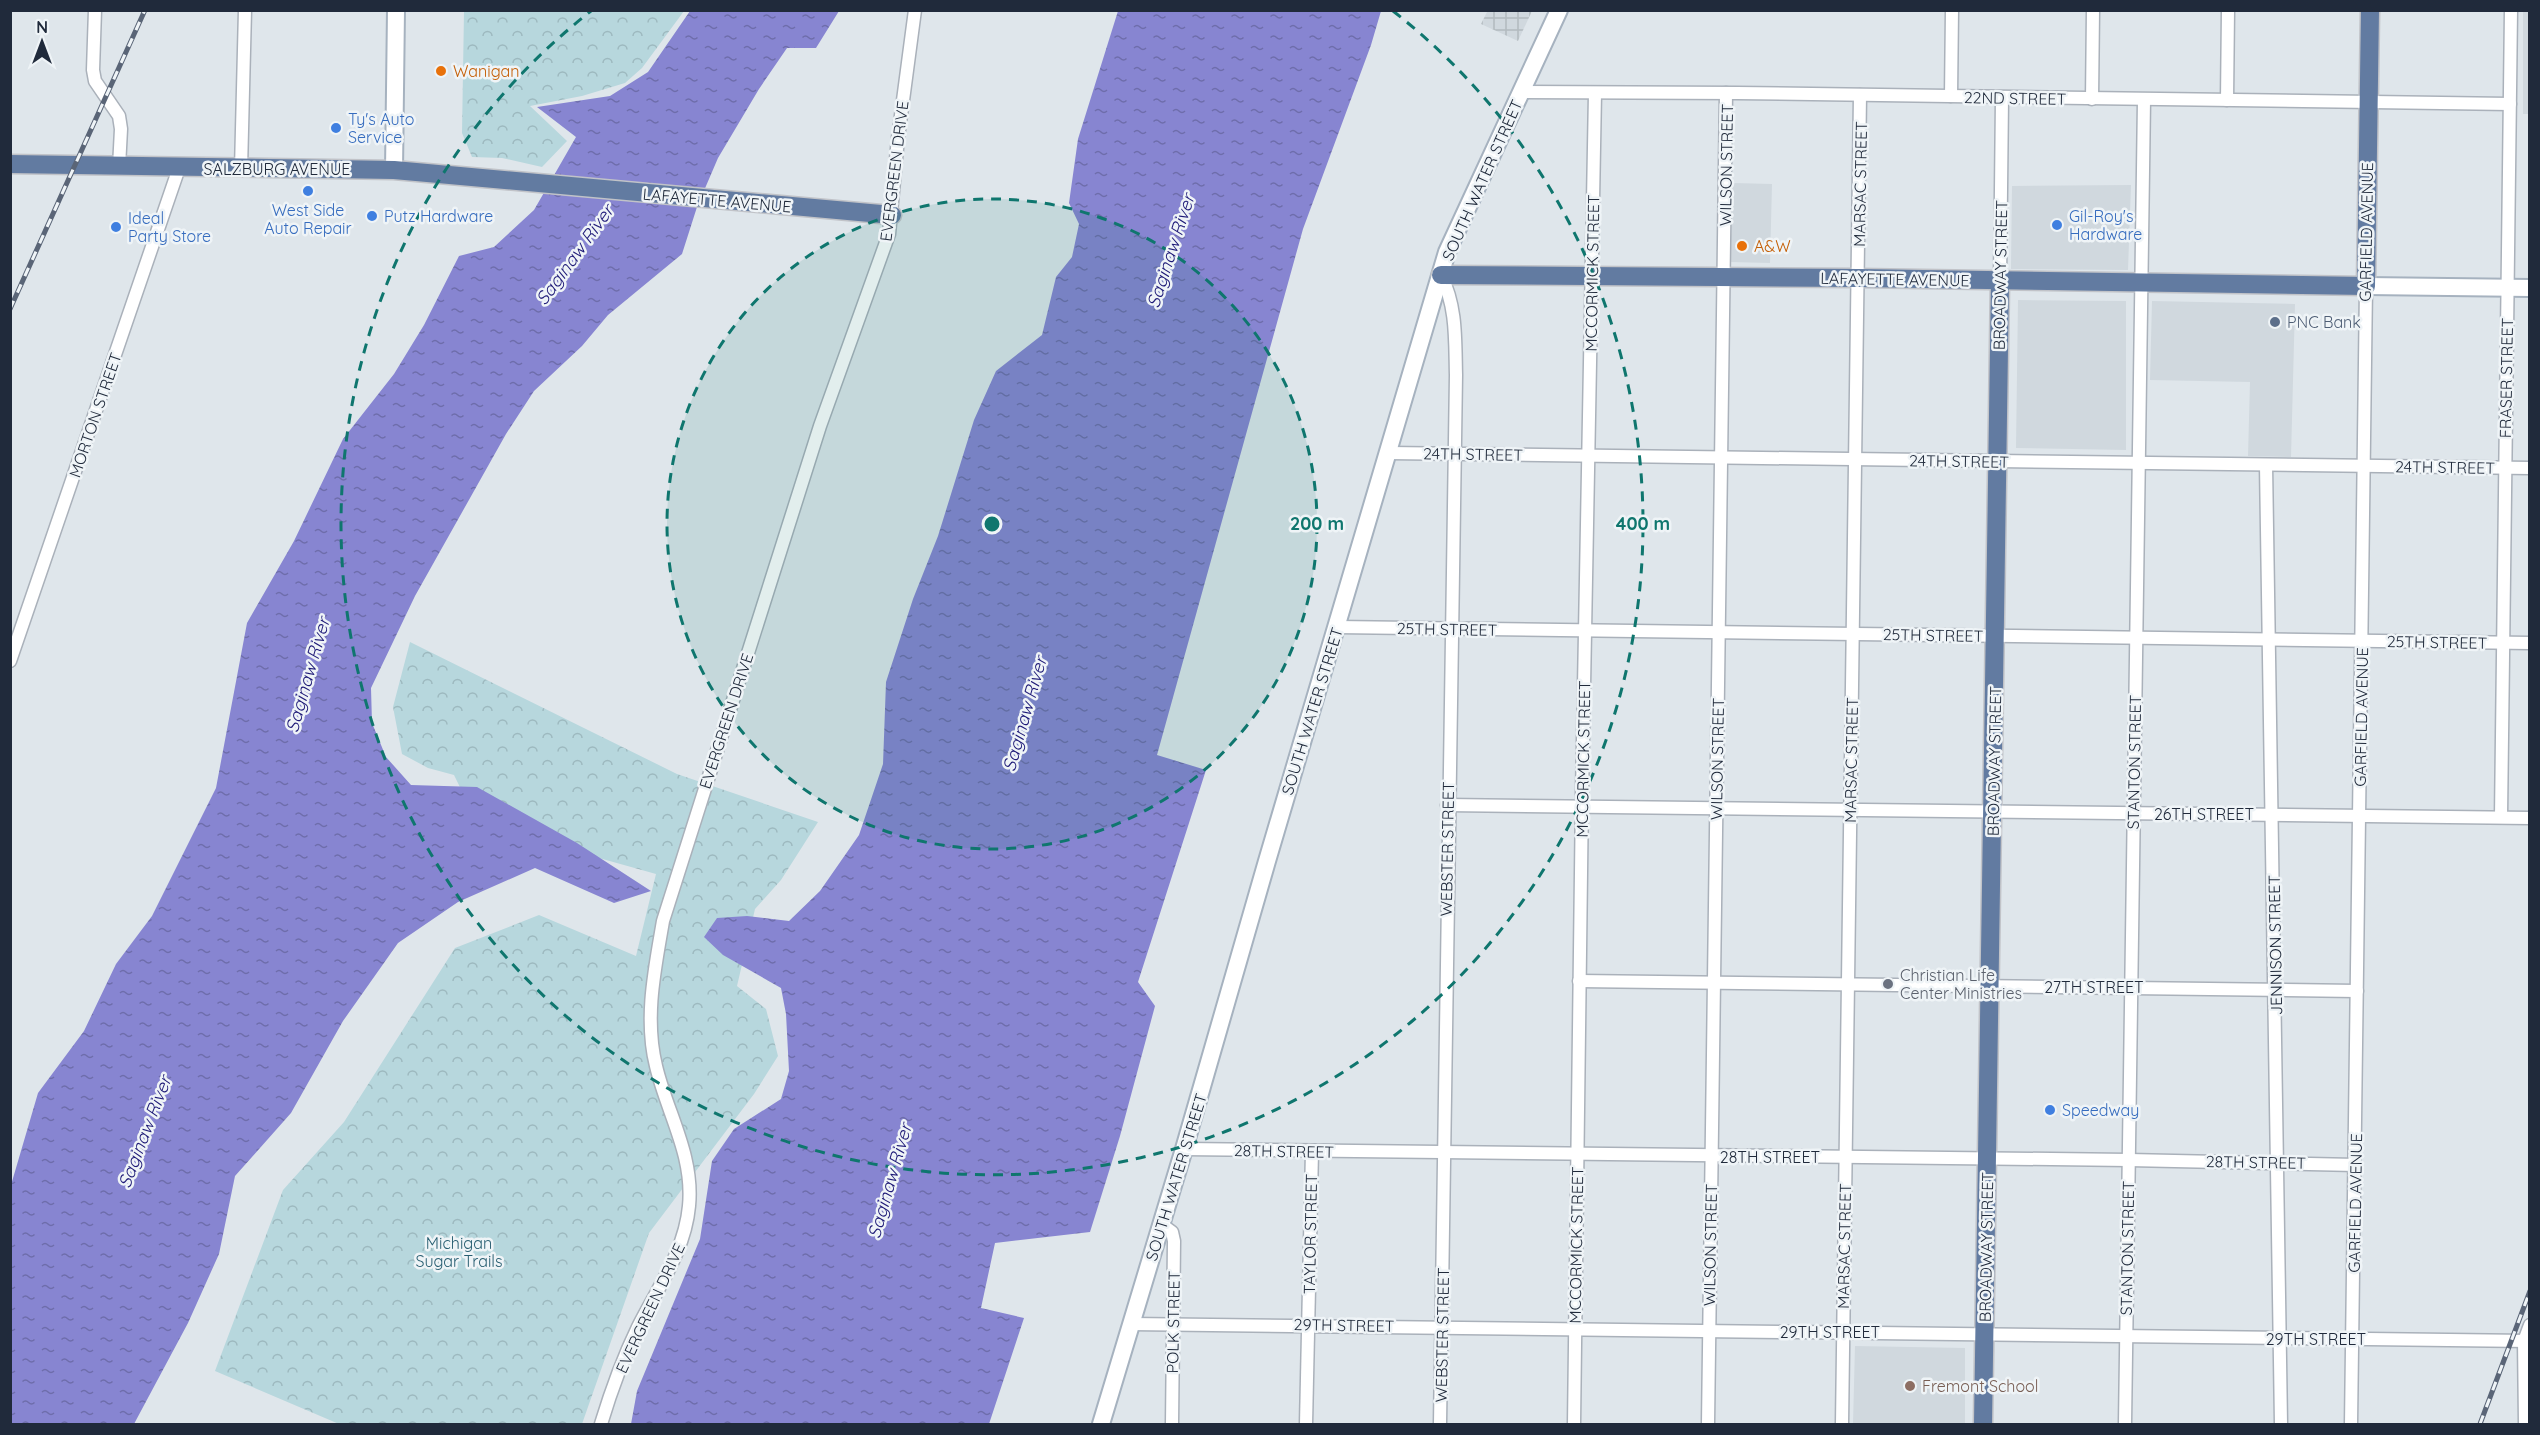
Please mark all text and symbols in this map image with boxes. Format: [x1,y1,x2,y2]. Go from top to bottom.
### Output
north arrow [12,12,72,72]
text: N [36,17,48,37]
place label: Wanigan [453,61,520,81]
marker: Wanigan [434,64,448,78]
street label: 22ND STREET [1964,87,2067,109]
street label: SOUTH WATER STREET [1437,96,1527,264]
street label: EVERGREEN DRIVE [875,100,913,242]
street label: WILSON STREET [1715,103,1737,226]
place label: Ty's Auto Service [348,109,415,147]
marker: Ty's Auto Service [329,121,343,135]
street label: MARSAC STREET [1849,121,1871,247]
street label: SALZBURG AVENUE [204,159,350,179]
street label: GARFIELD AVENUE [2355,162,2377,302]
marker: West Side Auto Repair [301,184,315,198]
street label: LAFAYETTE AVENUE [642,184,792,216]
water label: Saginaw River [1141,189,1200,311]
street label: MCCORMICK STREET [1581,194,1603,352]
water label: Saginaw River [531,198,620,309]
street label: BROADWAY STREET [1989,199,2011,350]
place label: West Side Auto Repair [264,200,352,238]
place label: Putz Hardware [384,206,493,226]
place label: Gil-Roy's Hardware [2069,206,2142,244]
place label: Ideal Party Store [128,208,211,246]
marker: Putz Hardware [365,209,379,223]
marker: Gil-Roy's Hardware [2050,218,2064,232]
marker: Ideal Party Store [109,220,123,234]
place label: A&W [1754,236,1791,256]
marker: A&W [1735,239,1749,253]
street label: LAFAYETTE AVENUE [1820,268,1970,290]
place label: PNC Bank [2287,312,2361,332]
marker: PNC Bank [2268,315,2282,329]
street label: FRASER STREET [2495,317,2517,438]
street label: MORTON STREET [64,350,126,480]
street label: 24TH STREET [1423,443,1523,465]
street label: 24TH STREET [1909,450,2009,472]
street label: 24TH STREET [2395,456,2495,478]
text: 200 m [1290,512,1344,535]
text: 400 m [1616,512,1670,535]
centre of rings [982,514,1002,534]
water label: Saginaw River [280,613,335,735]
street label: 25TH STREET [1397,618,1498,640]
street label: 25TH STREET [1883,624,1984,646]
street label: SOUTH WATER STREET [1277,625,1347,797]
street label: 25TH STREET [2387,631,2488,653]
street label: GARFIELD AVENUE [2350,647,2372,787]
street label: EVERGREEN DRIVE [695,651,757,791]
water label: Saginaw River [997,652,1052,774]
street label: MCCORMICK STREET [1572,680,1594,838]
street label: BROADWAY STREET [1983,685,2005,836]
street label: STANTON STREET [2123,694,2145,830]
street label: WILSON STREET [1706,697,1728,820]
street label: MARSAC STREET [1840,697,1862,823]
street label: WEBSTER STREET [1436,781,1458,917]
street label: 26TH STREET [2154,804,2254,824]
street label: JENNISON STREET [2264,874,2286,1015]
place label: Christian Life Center Ministries [1900,965,2022,1003]
marker: Christian Life Center Ministries [1881,977,1895,991]
street label: 27TH STREET [2044,977,2144,997]
water label: Saginaw River [113,1071,177,1191]
street label: SOUTH WATER STREET [1141,1091,1211,1263]
place label: Speedway [2062,1100,2139,1120]
marker: Speedway [2043,1103,2057,1117]
water label: Saginaw River [862,1119,917,1241]
street label: GARFIELD AVENUE [2344,1133,2366,1273]
street label: 28TH STREET [1234,1140,1335,1162]
street label: 28TH STREET [1720,1147,1820,1167]
street label: 28TH STREET [2206,1151,2307,1173]
street label: MCCORMICK STREET [1565,1166,1587,1324]
street label: BROADWAY STREET [1975,1171,1997,1322]
street label: TAYLOR STREET [1299,1173,1321,1294]
street label: STANTON STREET [2116,1180,2138,1316]
street label: WILSON STREET [1699,1183,1721,1306]
street label: MARSAC STREET [1833,1183,1855,1309]
park label: Michigan Sugar Trails [415,1233,503,1271]
street label: EVERGREEN DRIVE [611,1240,689,1376]
street label: WEBSTER STREET [1431,1267,1453,1403]
street label: POLK STREET [1162,1270,1184,1374]
street label: 29TH STREET [1294,1314,1395,1336]
street label: 29TH STREET [1780,1322,1881,1342]
street label: 29TH STREET [2266,1329,2367,1349]
place label: Fremont School [1922,1376,2038,1396]
marker: Fremont School [1903,1379,1917,1393]

